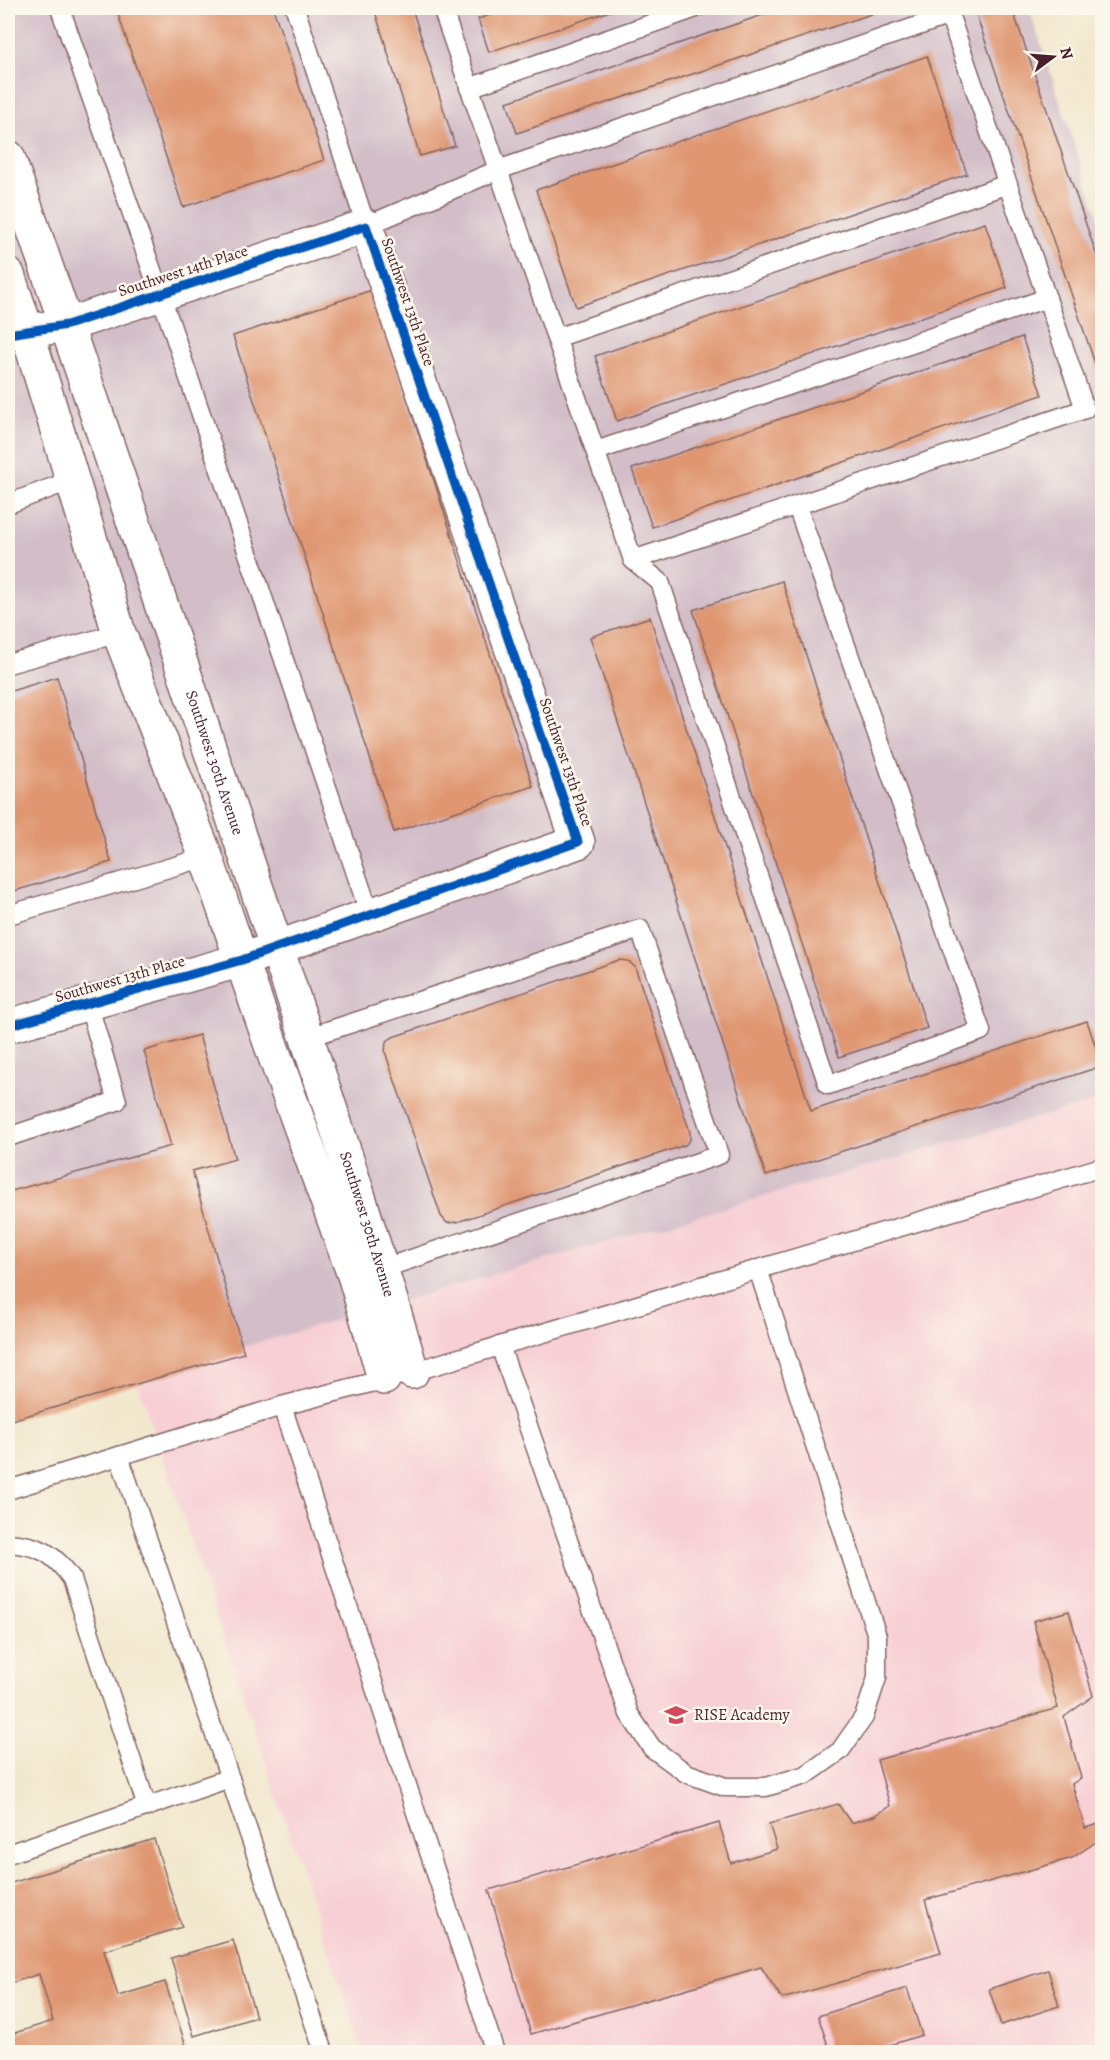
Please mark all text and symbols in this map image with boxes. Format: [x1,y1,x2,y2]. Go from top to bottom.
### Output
north arrow [1023,27,1083,87]
text: N [1054,45,1079,62]
street label: Southwest 13th Place [376,235,440,369]
street label: Southwest 14th Place [115,240,251,302]
street label: Southwest 30th Avenue [180,688,249,838]
street label: Southwest 13th Place [534,695,598,829]
street label: Southwest 13th Place [52,950,188,1008]
street label: Southwest 30th Avenue [334,1149,400,1300]
school or university icon: RISE Academy [663,1702,689,1728]
place label: RISE Academy [694,1704,791,1726]

